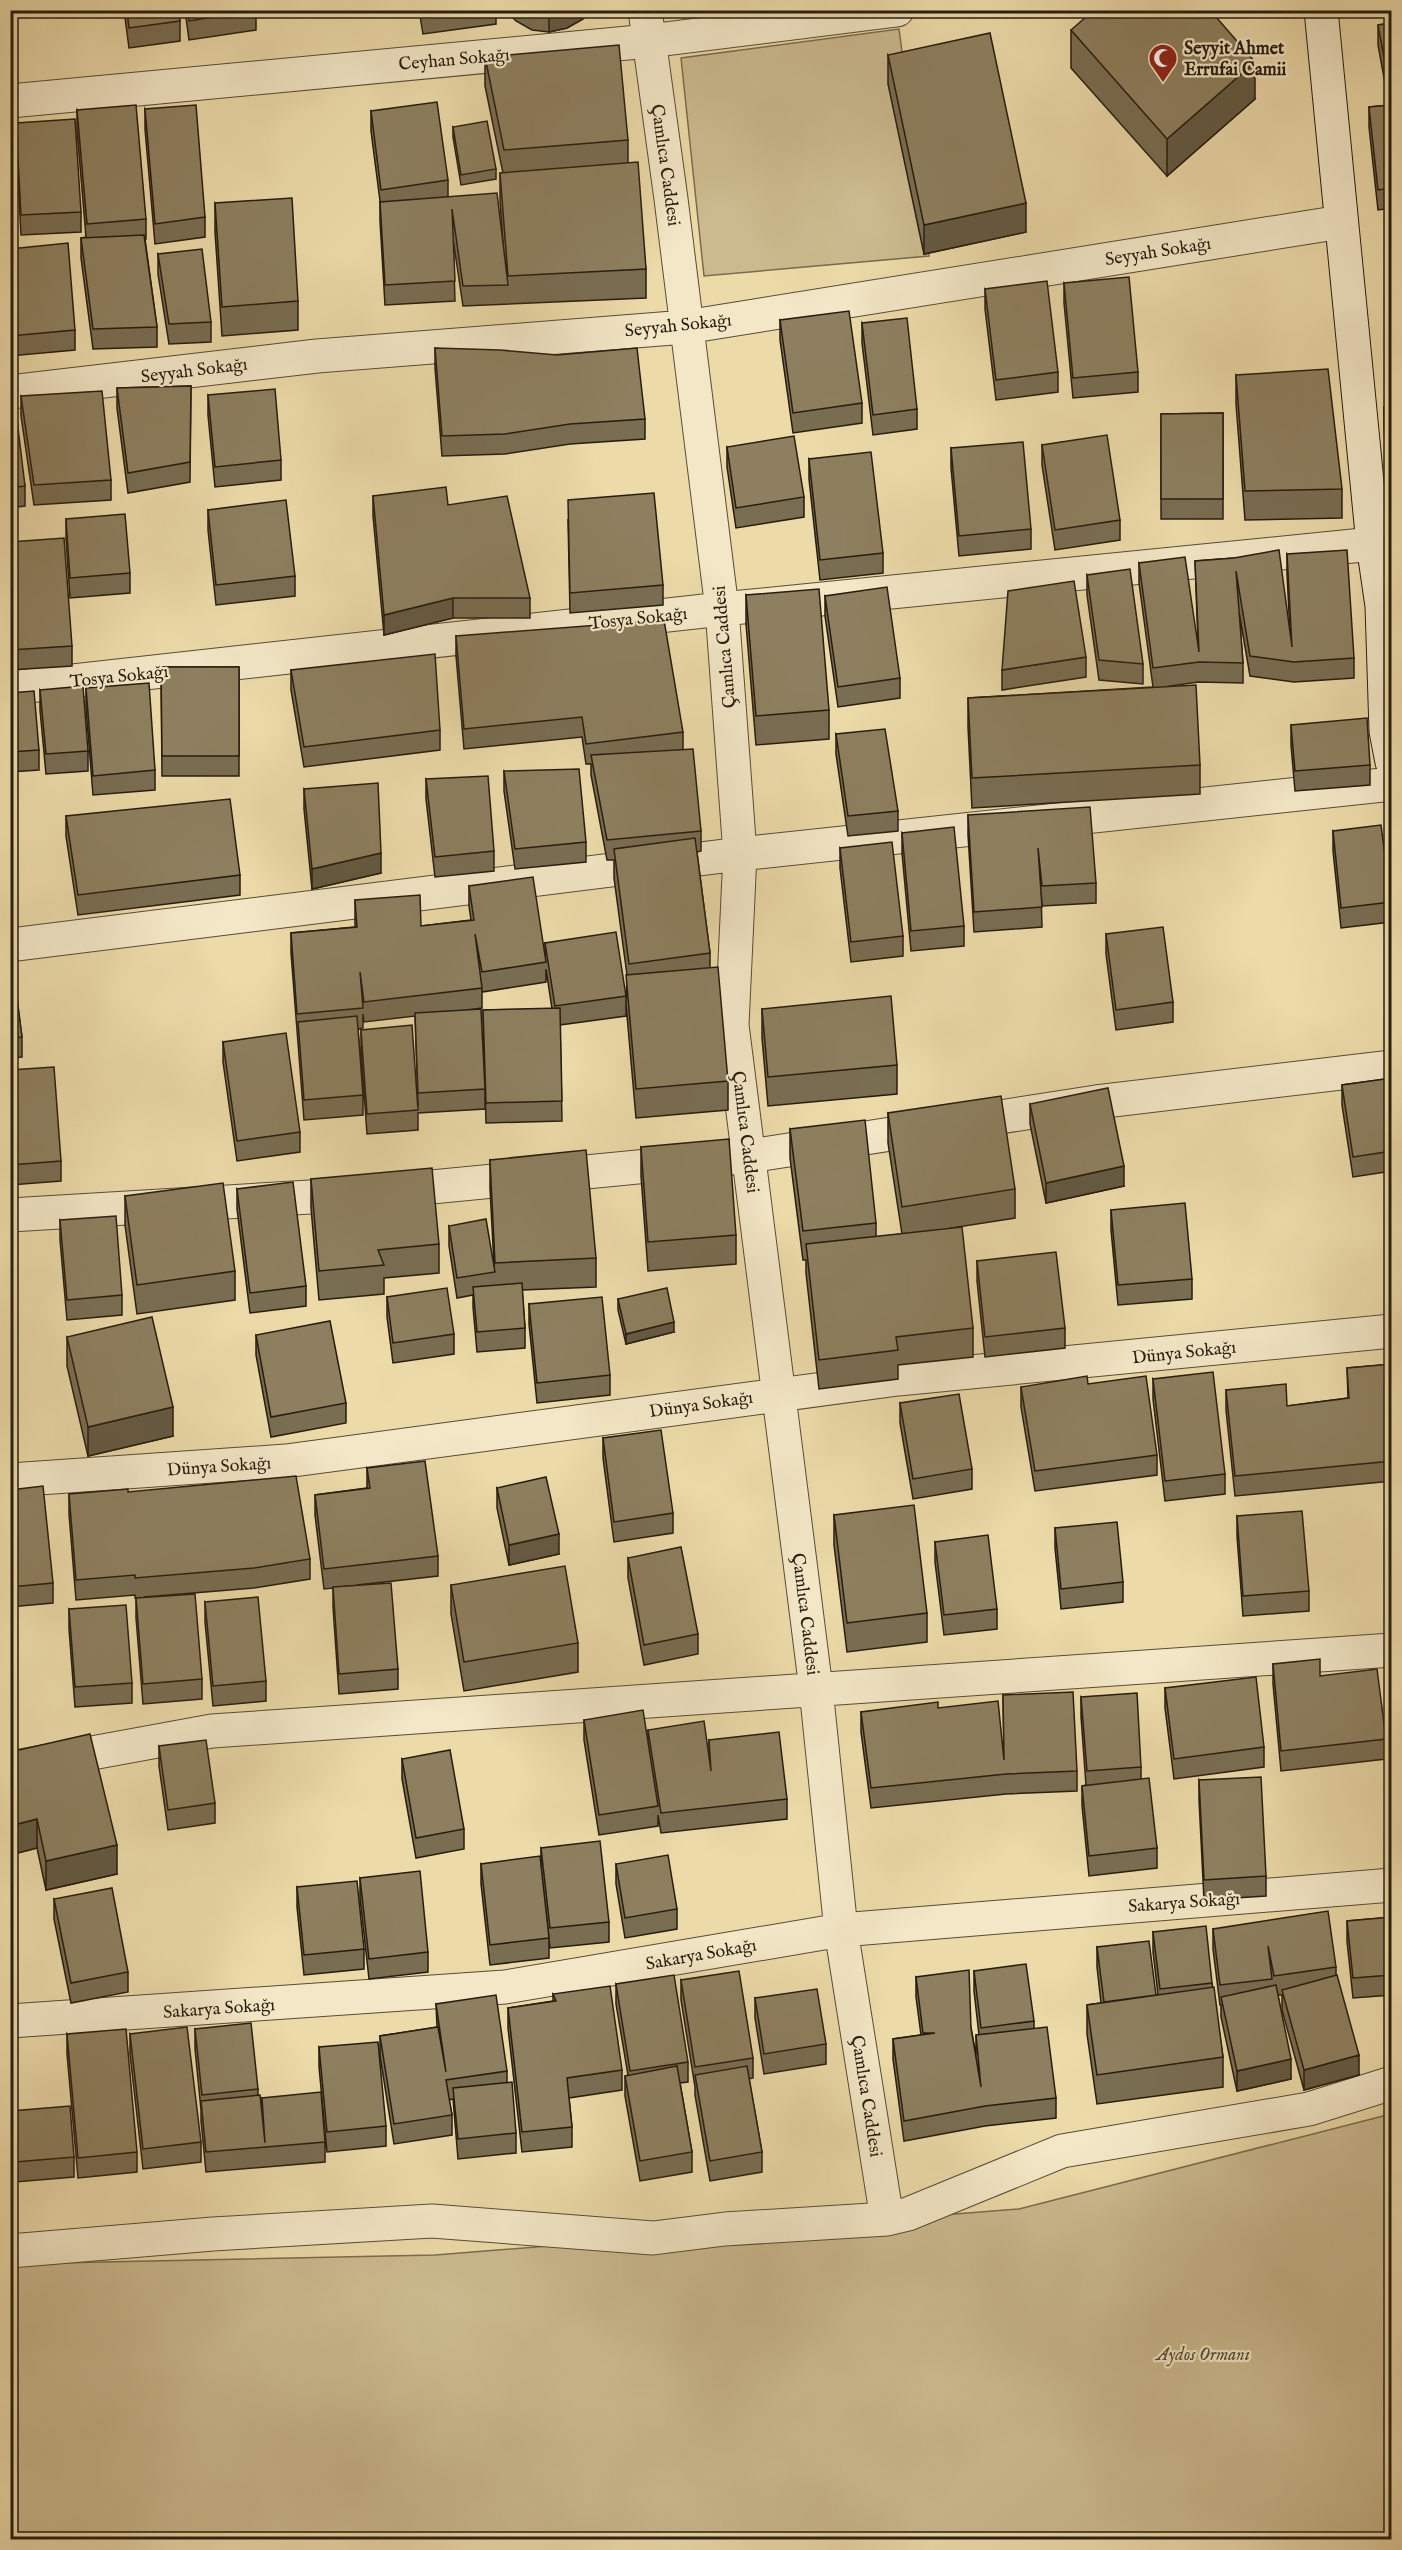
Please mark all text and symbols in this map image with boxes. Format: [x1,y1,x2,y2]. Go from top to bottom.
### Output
place label: Seyyit Ahmet Errufai Camii [1184,38,1286,82]
mosque icon: Seyyit Ahmet Errufai Camii [1147,42,1179,84]
street label: Ceyhan Sokağı [398,44,511,77]
street label: Çamlıca Caddesi [645,103,684,228]
street label: Seyyah Sokağı [1104,233,1213,272]
street label: Seyyah Sokağı [624,309,733,344]
street label: Seyyah Sokağı [140,354,249,389]
street label: Çamlıca Caddesi [709,584,742,709]
street label: Tosya Sokağı [588,603,689,636]
street label: Tosya Sokağı [69,661,170,694]
street label: Çamlıca Caddesi [726,1070,763,1195]
street label: Dünya Sokağı [1131,1337,1237,1370]
street label: Dünya Sokağı [648,1387,755,1424]
street label: Dünya Sokağı [166,1452,272,1483]
street label: Çamlıca Caddesi [786,1552,823,1677]
street label: Sakarya Sokağı [1127,1888,1241,1919]
street label: Sakarya Sokağı [644,1934,759,1977]
street label: Sakarya Sokağı [162,1994,276,2025]
street label: Çamlıca Caddesi [845,2034,887,2159]
park label: Aydos Ormanı [1154,2344,1250,2367]

